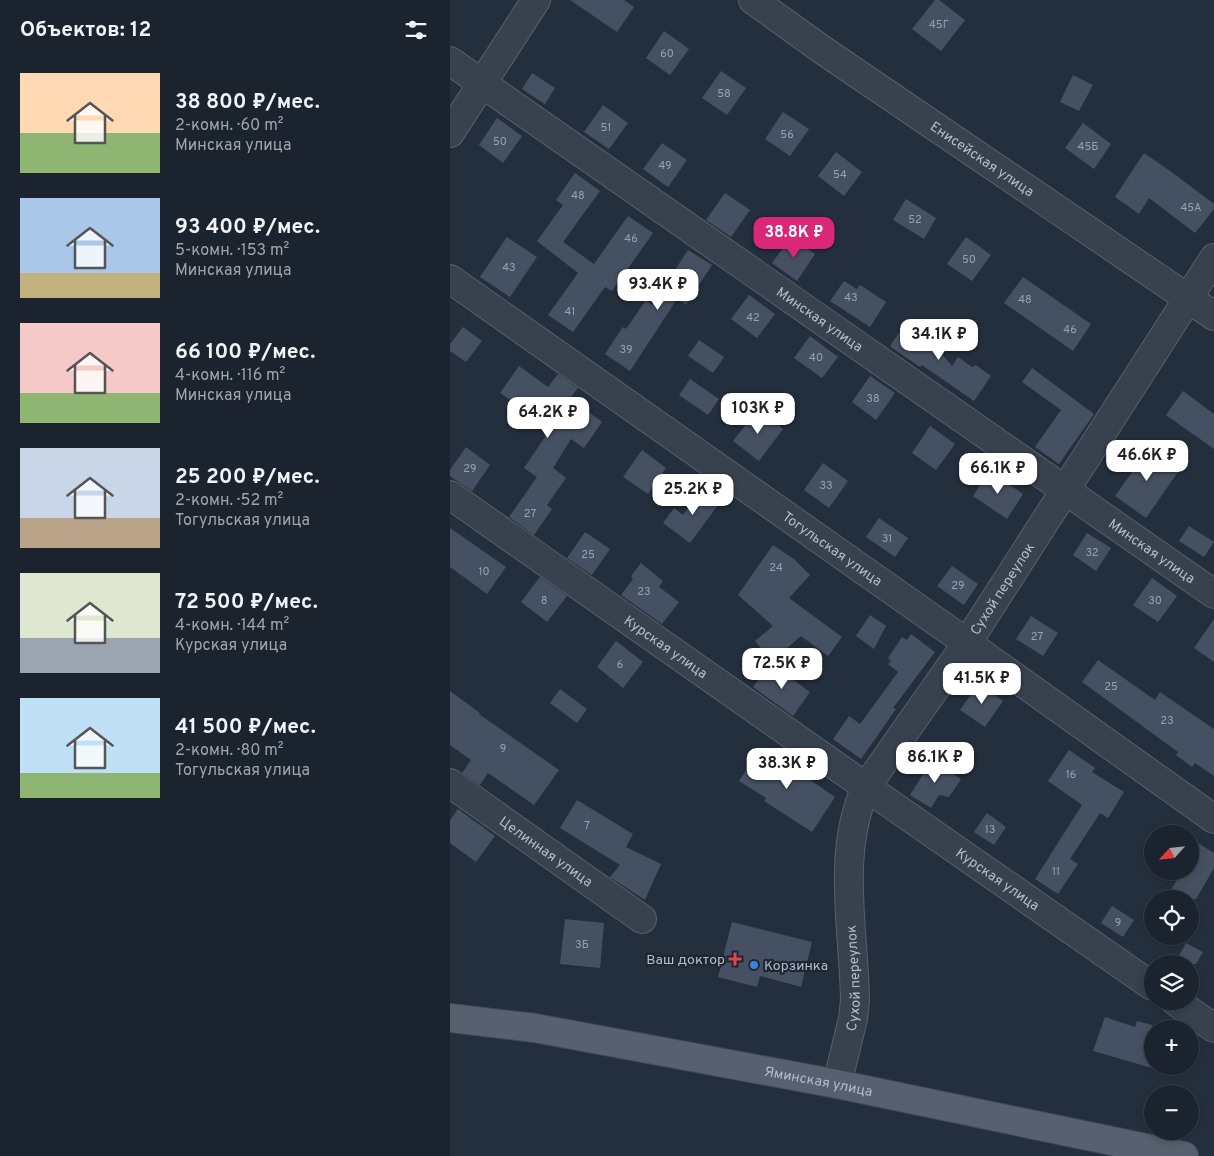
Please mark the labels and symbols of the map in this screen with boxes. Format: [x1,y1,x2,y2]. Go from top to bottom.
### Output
house number: 45Г [929,18,949,32]
house number: 60 [660,47,674,61]
house number: 58 [717,87,731,101]
street label: Енисейская улица [926,119,1037,201]
house number: 51 [601,121,611,135]
house number: 56 [780,128,794,142]
house number: 50 [493,135,507,149]
house number: 45Б [1078,140,1098,154]
house number: 49 [658,159,672,173]
house number: 54 [833,168,847,182]
house number: 48 [571,189,585,203]
house number: 45А [1181,201,1201,215]
house number: 52 [908,213,922,227]
pin: 38.8K ₽ [748,216,840,259]
house number: 46 [624,232,638,246]
house number: 50 [962,253,976,267]
house number: 43 [502,261,516,275]
pin: 93.4K ₽ [612,268,704,311]
street label: Минская улица [772,284,866,356]
house number: 43 [844,291,858,305]
house number: 48 [1018,293,1032,307]
house number: 41 [565,305,575,319]
house number: 42 [746,311,760,325]
pin: 34.1K ₽ [893,318,985,361]
house number: 46 [1063,323,1077,337]
house number: 39 [620,343,632,357]
house number: 40 [809,351,823,365]
pin: 103K ₽ [717,392,799,435]
house number: 38 [866,392,880,406]
pin: 64.2K ₽ [502,396,594,439]
pin: 46.6K ₽ [1101,440,1193,482]
pin: 66.1K ₽ [952,452,1044,495]
house number: 29 [463,462,477,476]
pin: 25.2K ₽ [647,474,739,516]
house number: 33 [819,479,833,493]
house number: 27 [524,507,536,521]
street label: Тогульская улица [779,509,885,591]
street label: Минская улица [1105,516,1198,588]
house number: 31 [882,532,892,546]
street label: Сухой переулок [967,540,1039,639]
house number: 32 [1085,546,1099,560]
house number: 25 [581,548,595,562]
house number: 24 [769,561,783,575]
house number: 10 [478,565,490,579]
house number: 29 [951,579,965,593]
house number: 23 [637,585,651,599]
house number: 8 [541,594,547,608]
house number: 30 [1148,594,1162,608]
street label: Курская улица [620,613,710,683]
house number: 27 [1031,630,1043,644]
pin: 72.5K ₽ [736,648,828,690]
house number: 6 [617,658,623,672]
pin: 41.5K ₽ [936,662,1028,705]
house number: 25 [1104,680,1118,694]
house number: 23 [1160,714,1174,728]
house number: 9 [500,742,506,756]
pin: 86.1K ₽ [889,742,981,784]
pin: 38.3K ₽ [741,748,833,790]
house number: 16 [1066,768,1076,782]
street label: Целинная улица [495,814,595,891]
house number: 7 [584,819,590,833]
house number: 13 [985,823,995,837]
north arrow [1144,825,1199,880]
street label: Курская улица [952,845,1042,915]
house number: 11 [1052,865,1060,879]
house number: 9 [1115,916,1121,930]
street label: Сухой переулок [843,924,865,1033]
house number: 3Б [575,938,589,952]
place label: Ваш доктор [646,952,725,969]
marker: Ваш доктор [729,953,741,965]
place label: Корзинка [764,958,828,975]
marker: Корзинка [748,959,760,971]
street label: Яминская улица [763,1064,874,1101]

